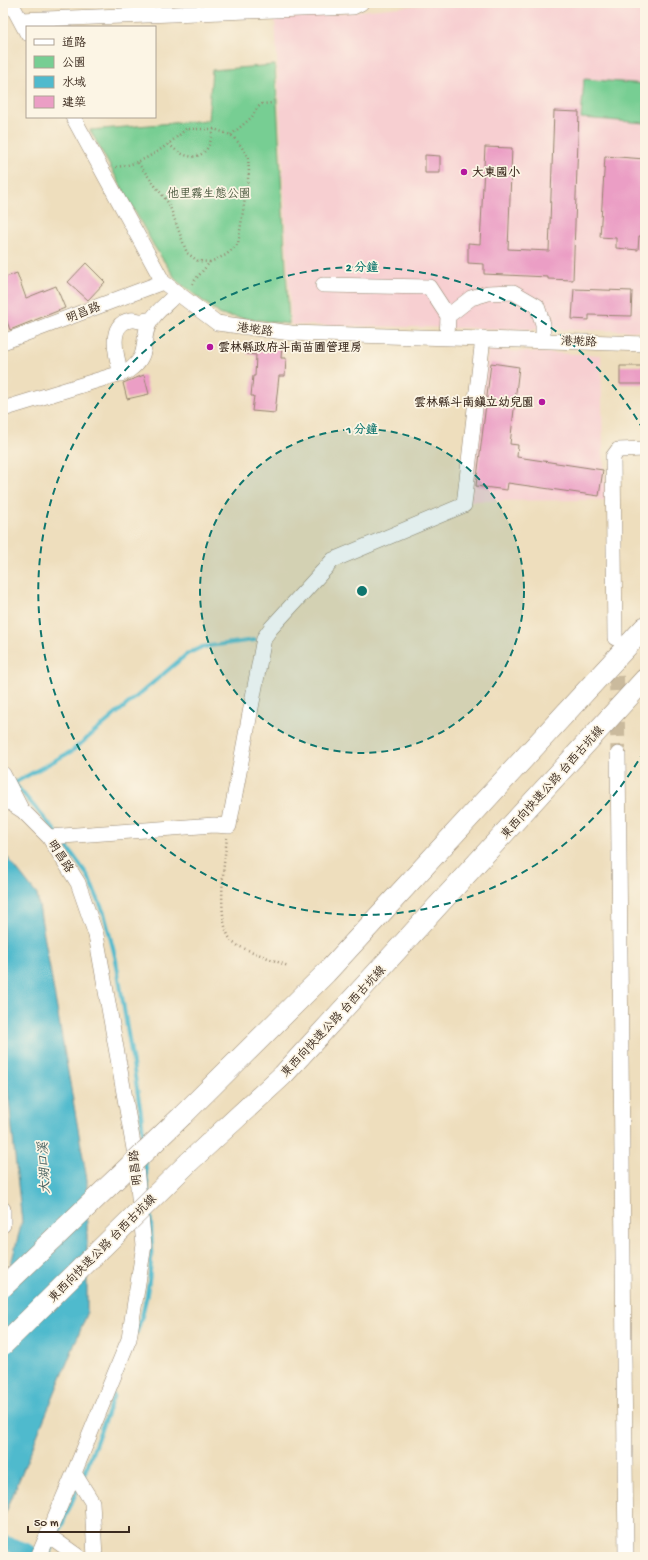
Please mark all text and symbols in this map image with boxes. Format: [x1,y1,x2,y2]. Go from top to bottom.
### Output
legend [26,26,156,118]
text: 道路 [62,36,86,51]
text: 公園 [62,56,86,71]
text: 水域 [62,76,86,91]
text: 建築 [62,96,86,111]
place label: 大東國小 [472,166,520,181]
marker: 大東國小 [459,167,469,177]
park label: 他里霧生態公園 [167,186,251,202]
text: 2 分鐘 [346,261,378,276]
street label: 明昌路 [64,300,103,327]
street label: 港墘路 [236,320,274,340]
street label: 港墘路 [561,333,597,351]
place label: 雲林縣政府斗南苗圃管理房 [218,341,362,356]
marker: 雲林縣政府斗南苗圃管理房 [205,342,215,352]
place label: 雲林縣斗南鎮立幼兒園 [414,396,534,411]
marker: 雲林縣斗南鎮立幼兒園 [537,397,547,407]
text: 1 分鐘 [345,423,378,438]
centre of rings [355,584,369,598]
street label: 東西向快速公路 台西古坑線 [498,723,608,843]
street label: 明昌路 [44,838,76,876]
street label: 東西向快速公路 台西古坑線 [278,963,390,1081]
water label: 大湖口溪 [36,1141,54,1194]
street label: 明昌路 [127,1149,146,1187]
street label: 東西向快速公路 台西古坑線 [45,1191,160,1306]
scale bar [28,1508,129,1534]
text: 50 m [34,1517,59,1531]

